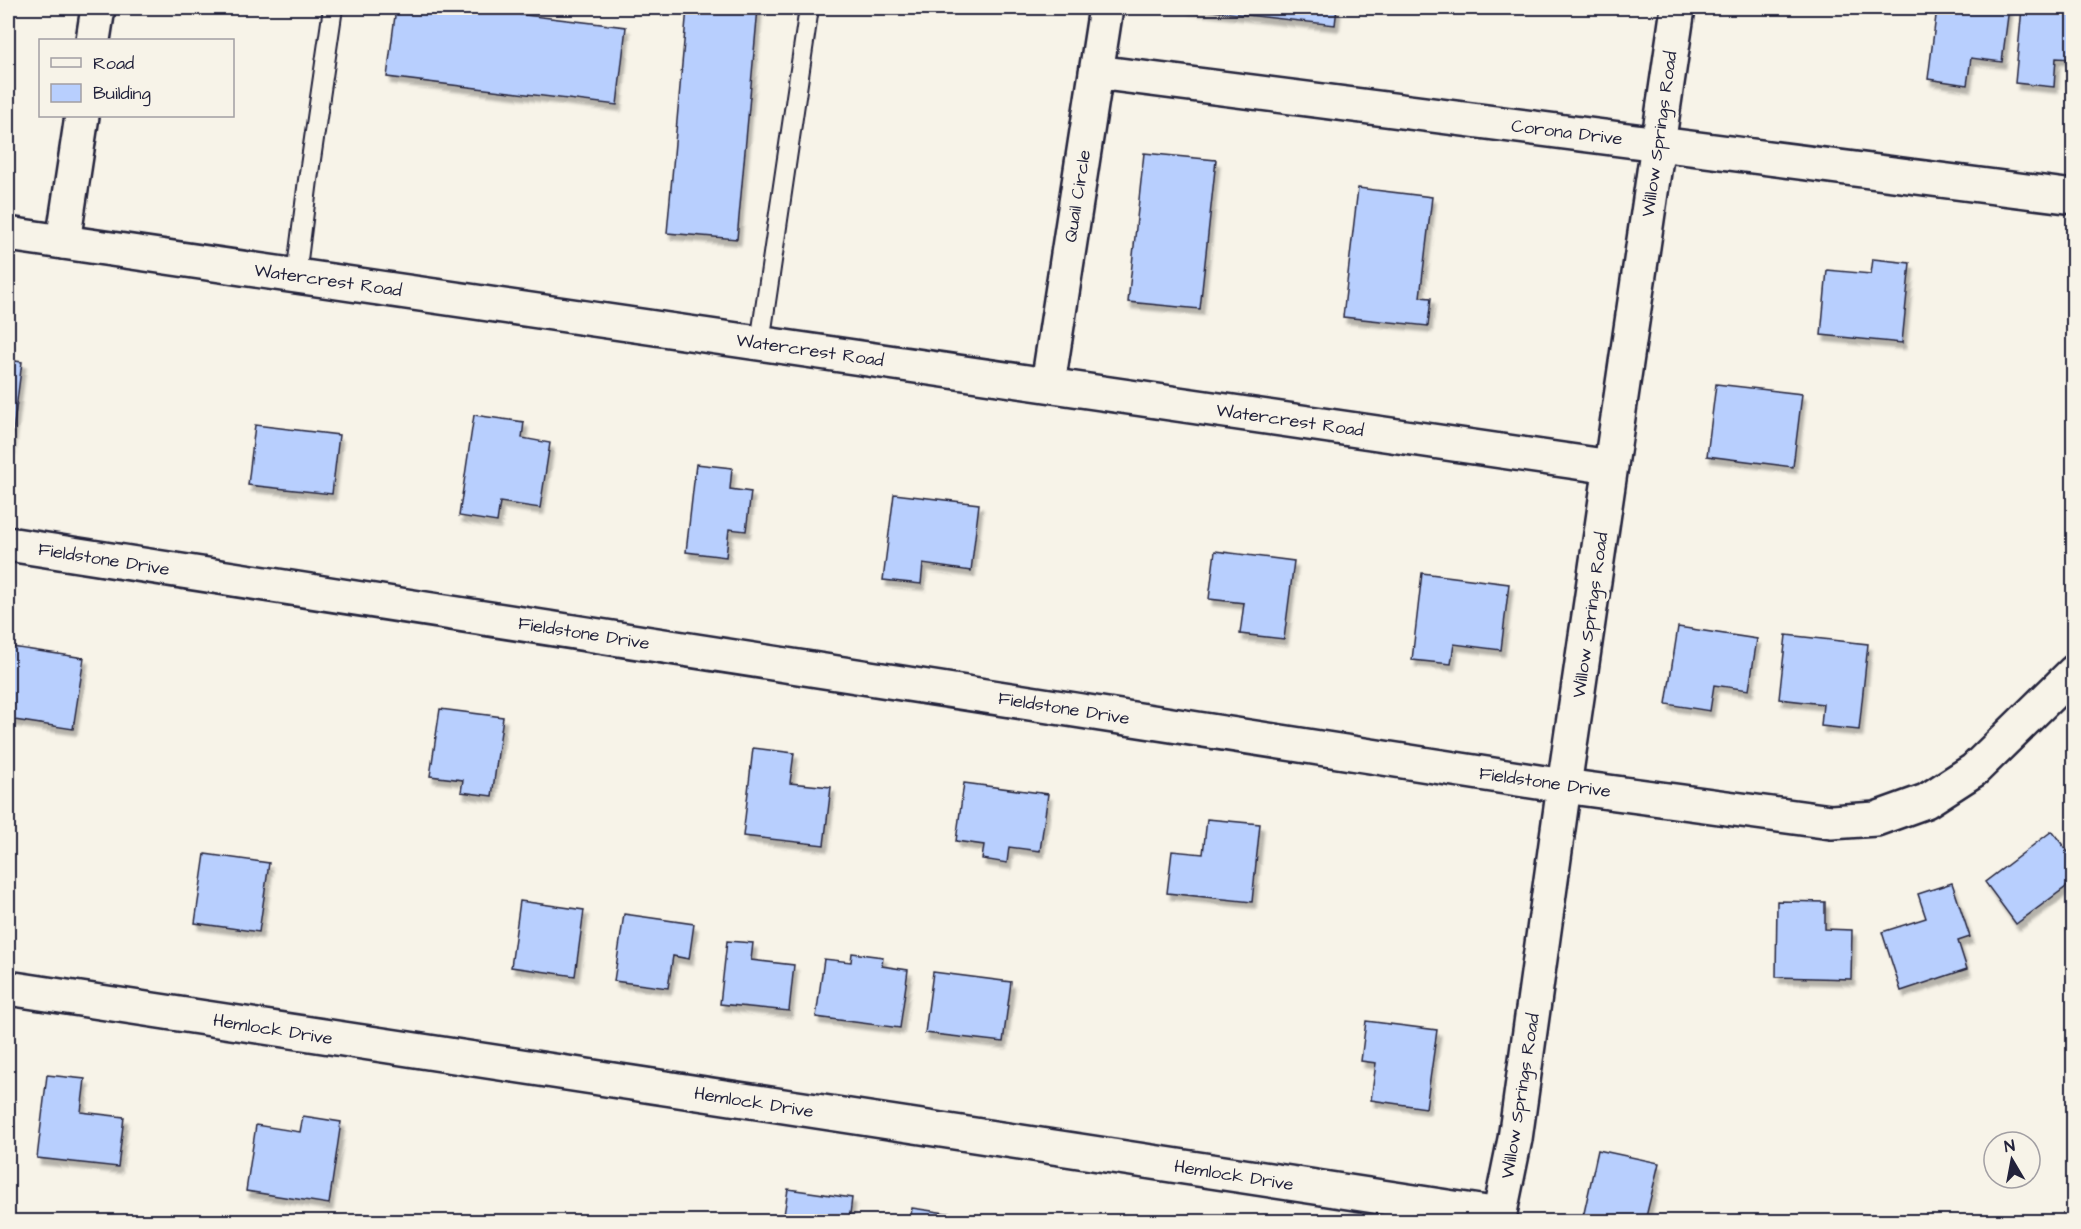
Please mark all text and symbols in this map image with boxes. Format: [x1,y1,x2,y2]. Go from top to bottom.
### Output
legend [39,39,234,117]
street label: Willow Springs Road [1635,49,1685,219]
text: Road [93,51,134,76]
text: Building [93,81,151,107]
street label: Corona Drive [1510,113,1624,152]
street label: Quail Circle [1058,148,1097,244]
street label: Watercrest Road [252,258,403,303]
street label: Watercrest Road [734,328,885,373]
street label: Watercrest Road [1214,398,1365,443]
street label: Willow Springs Road [1566,530,1616,700]
street label: Fieldstone Drive [36,537,172,582]
street label: Fieldstone Drive [516,611,652,656]
street label: Fieldstone Drive [996,686,1132,731]
street label: Fieldstone Drive [1477,761,1613,804]
street label: Hemlock Drive [211,1008,335,1051]
street label: Willow Springs Road [1495,1011,1547,1181]
street label: Hemlock Drive [692,1081,816,1124]
north arrow [1982,1130,2042,1190]
text: N [2003,1135,2016,1158]
street label: Hemlock Drive [1172,1154,1296,1197]

